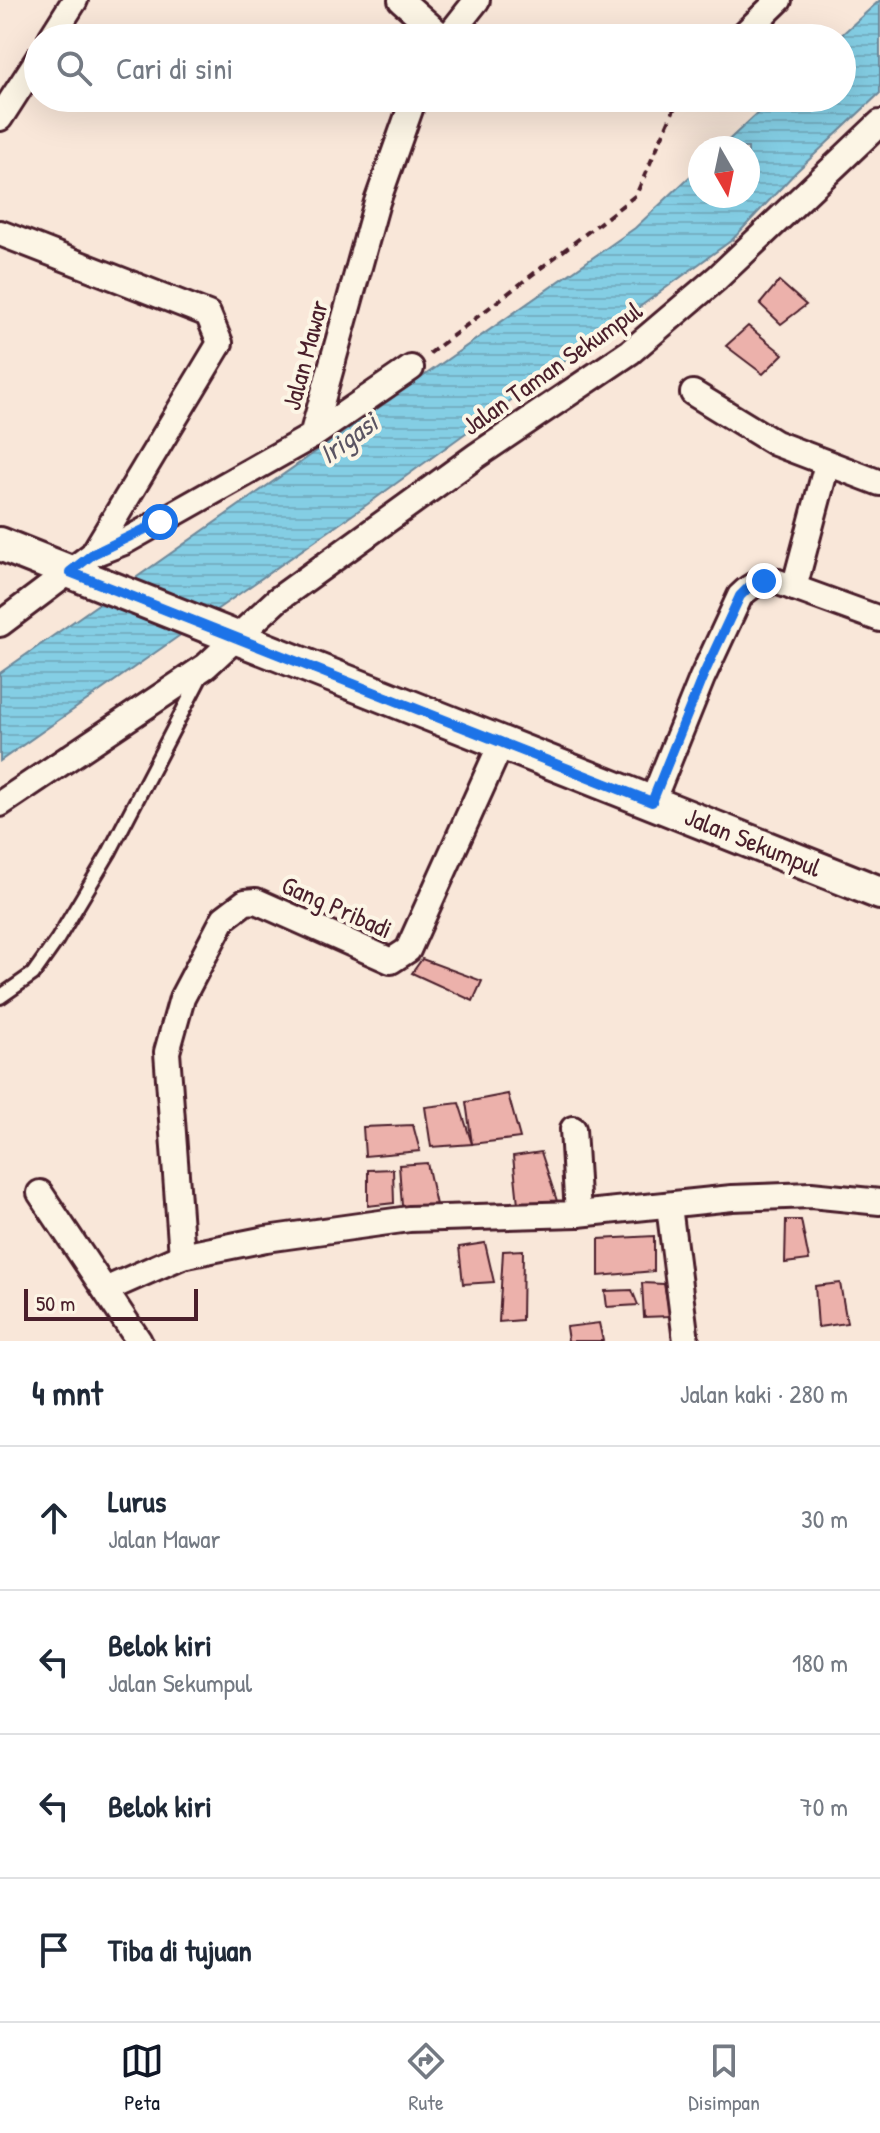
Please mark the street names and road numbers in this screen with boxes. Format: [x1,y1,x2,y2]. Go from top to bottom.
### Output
street label: Jalan Taman Sekumpul [455,292,649,443]
street label: Jalan Mawar [273,296,336,414]
street label: Jalan Sekumpul [680,798,827,885]
street label: Gang Pribadi [277,867,398,946]

